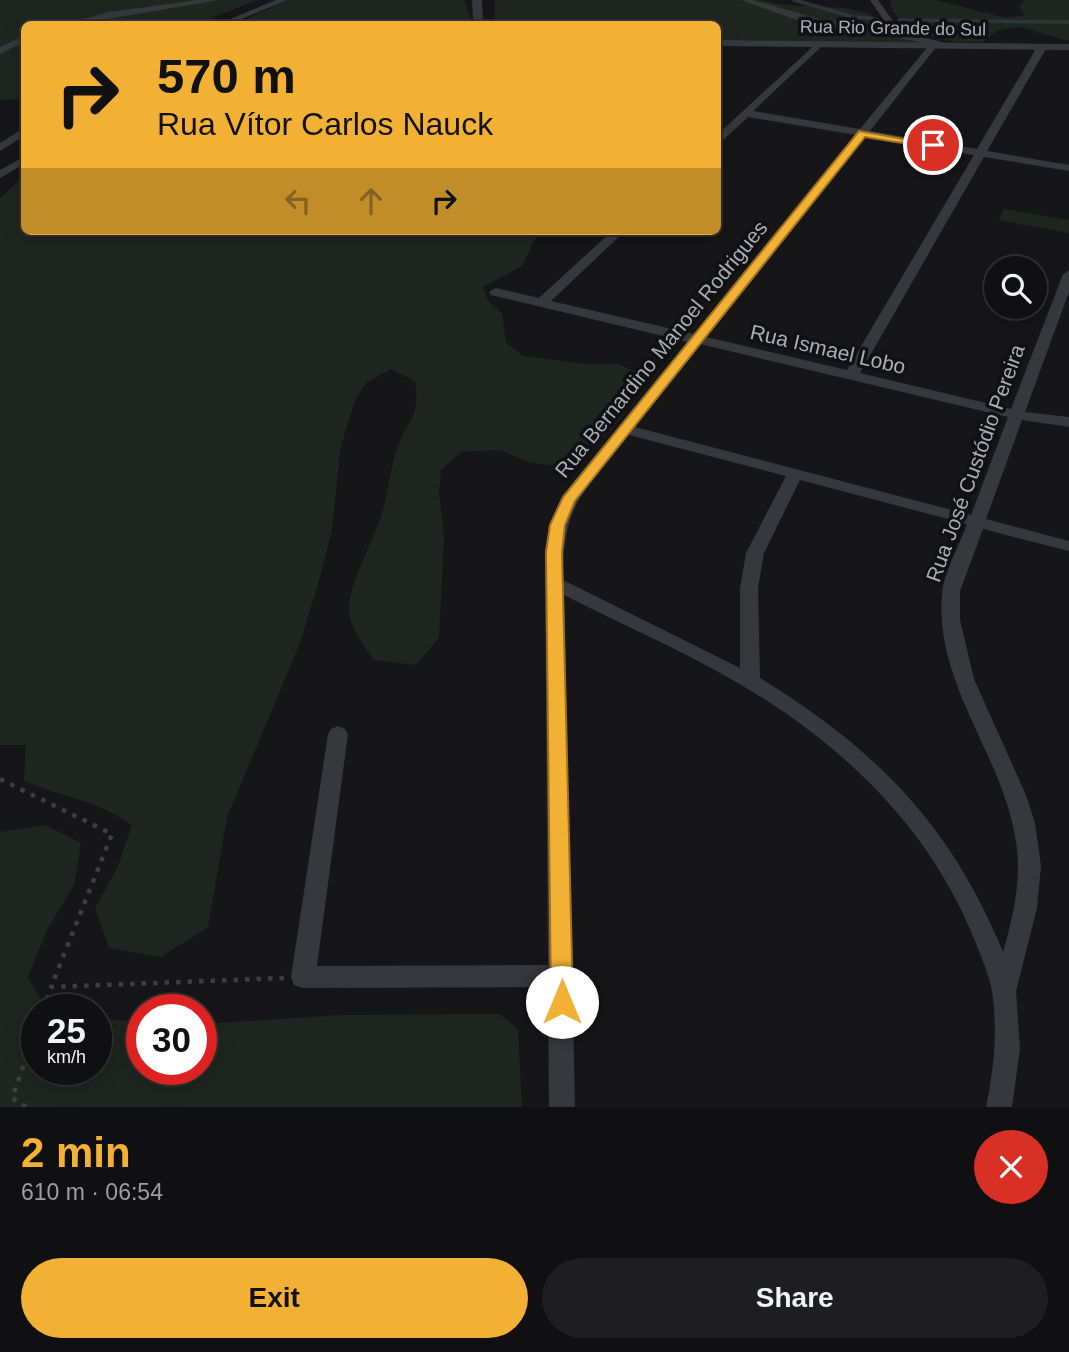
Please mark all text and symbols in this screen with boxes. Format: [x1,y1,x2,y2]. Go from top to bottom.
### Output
street label: Rua Rio Grande do Sul [800,16,986,40]
icon: right [42,49,133,140]
text: 570 m [157,49,296,103]
text: Rua Vítor Carlos Nauck [157,106,493,142]
pin [903,115,963,175]
icon: arrive [914,126,952,164]
icon: left [279,182,317,220]
icon: ahead [352,182,390,220]
icon: right [425,182,463,220]
street label: Rua Bernardino Manoel Rodrigues [550,216,772,482]
map controls [984,256,1047,319]
button: search [984,256,1047,319]
street label: Rua Ismael Lobo [748,320,908,378]
street label: Rua José Custódio Pereira [921,341,1029,585]
position arrow [525,965,599,1039]
speed limit sign: 30 [126,994,217,1085]
text: 25 [47,1011,86,1050]
text: km/h [47,1047,86,1067]
text: 2 min [21,1129,131,1176]
button: close [974,1130,1048,1204]
text: 610 m · 06:54 [21,1179,163,1205]
button: Exit [21,1258,528,1338]
button: Share [542,1258,1048,1338]

